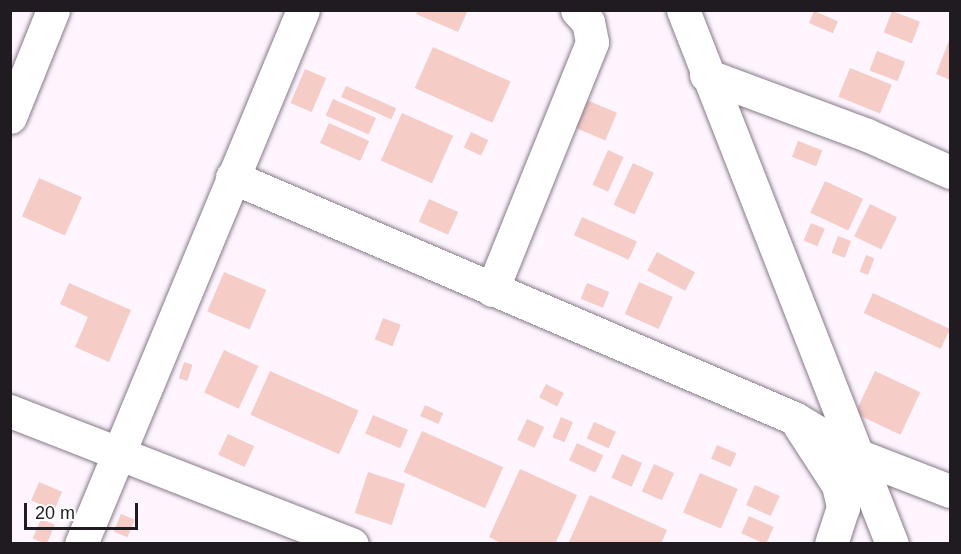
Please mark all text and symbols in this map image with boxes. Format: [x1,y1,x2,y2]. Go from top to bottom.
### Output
scale bar [27,491,141,529]
text: 20 m [35,503,75,523]

